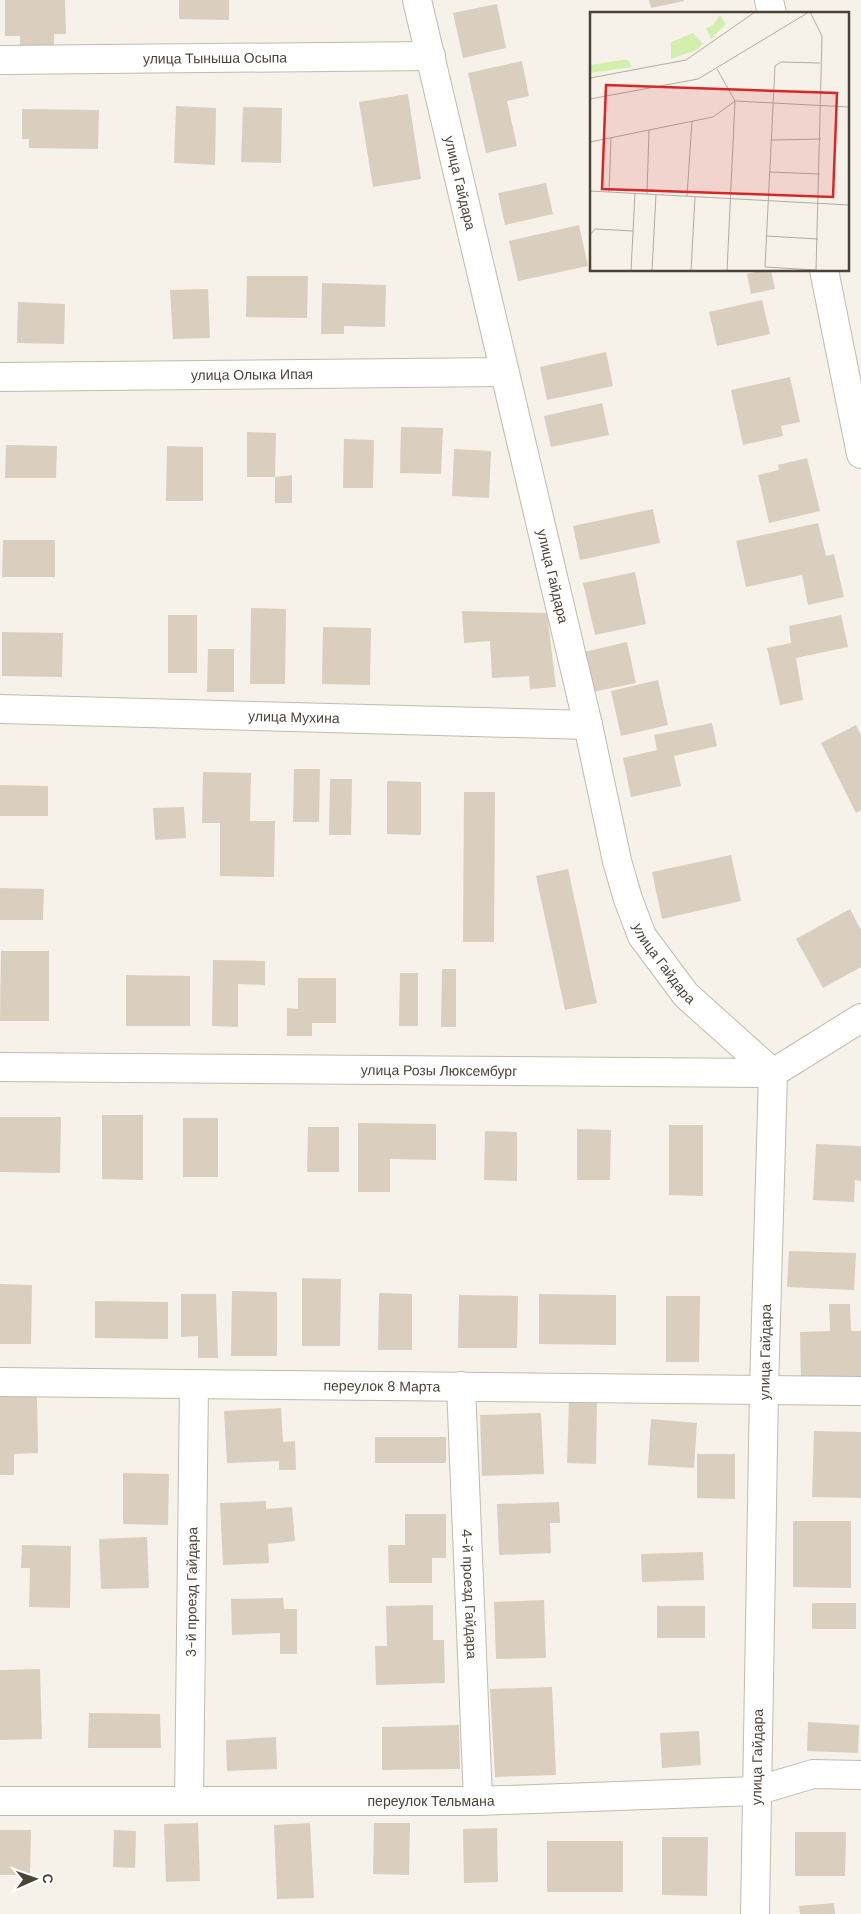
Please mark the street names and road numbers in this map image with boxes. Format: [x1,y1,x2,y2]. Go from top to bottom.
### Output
street label: улица Тыныша Осыпа [143,48,287,68]
street label: улица Гайдара [440,134,480,232]
street label: улица Олыка Ипая [191,365,313,384]
street label: улица Гайдара [533,527,573,625]
street label: улица Мухина [248,707,340,727]
street label: улица Гайдара [629,920,699,1008]
street label: улица Розы Люксембург [361,1061,517,1080]
street label: улица Гайдара [755,1304,775,1400]
street label: переулок 8 Марта [323,1376,441,1396]
street label: 3-й проезд Гайдара [182,1527,201,1657]
street label: 4-й проезд Гайдара [458,1528,481,1660]
street label: улица Гайдара [747,1709,767,1805]
street label: переулок Тельмана [367,1791,495,1810]

